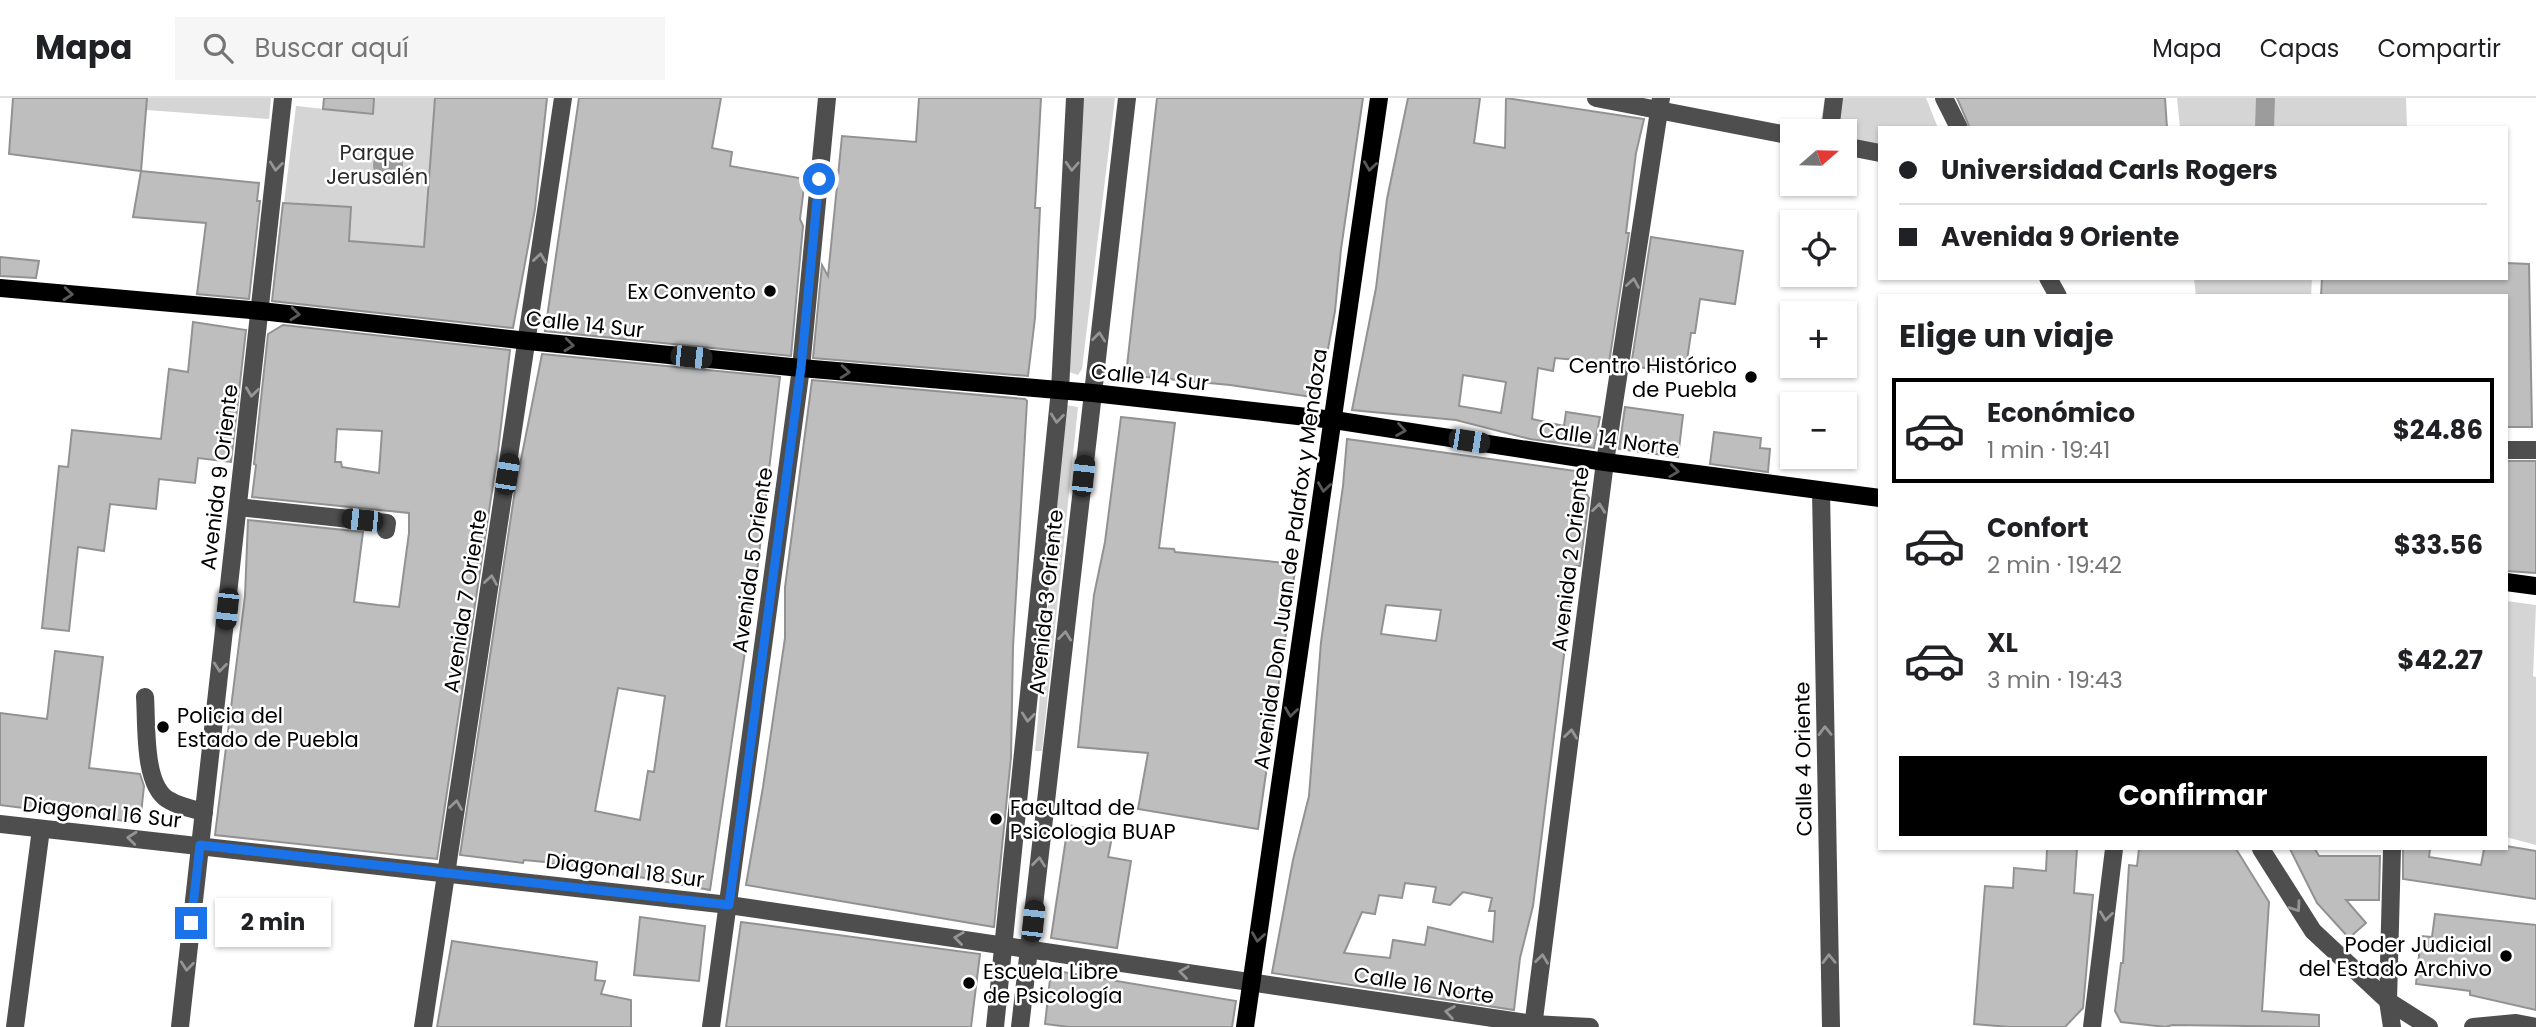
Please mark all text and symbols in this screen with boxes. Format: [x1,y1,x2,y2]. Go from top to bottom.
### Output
search box [175,17,665,80]
text: Mapa [35,24,133,71]
icon: search [199,29,237,67]
text: Buscar aquí [255,30,409,66]
text: Mapa [2152,32,2222,65]
text: Capas [2260,32,2339,65]
text: Compartir [2377,32,2501,65]
north arrow [1780,119,1857,196]
map controls [1780,119,1857,469]
park label: Parque Jerusalén [326,138,428,191]
text: Universidad Carls Rogers [1941,152,2278,188]
one-way arrow [1362,160,1377,171]
one-way arrow [269,161,284,172]
one-way arrow [1064,161,1079,172]
route start [803,163,835,195]
button: locate [1780,210,1857,287]
text: Avenida 9 Oriente [1941,219,2179,255]
one-way arrow [532,252,547,264]
place label: Ex Convento [627,277,756,306]
one-way arrow [1625,277,1640,289]
marker: Ex Convento [762,283,778,299]
one-way arrow [62,286,74,301]
button: + [1780,301,1857,378]
street label: Calle 14 Sur [525,303,646,345]
one-way arrow [289,307,300,322]
text: Elige un viaje [1899,313,2114,358]
one-way arrow [1091,331,1106,342]
one-way arrow [564,337,575,352]
car [670,344,713,370]
street label: Avenida Don Juan de Palafox y Mendoza [1246,347,1334,771]
place label: Centro Histórico de Puebla [1569,351,1737,404]
street label: Calle 14 Sur [1090,356,1211,398]
one-way arrow [839,364,850,379]
marker: Centro Histórico de Puebla [1743,369,1759,385]
street label: Avenida 9 Oriente [193,382,245,572]
one-way arrow [244,386,259,398]
button: − [1780,392,1857,469]
text: Económico [1987,395,2135,431]
icon: car [1903,399,1966,462]
one-way arrow [1050,412,1065,423]
text: $24.86 [2393,412,2483,448]
street label: Calle 14 Norte [1537,415,1681,463]
one-way arrow [1395,422,1407,437]
car [1447,427,1492,455]
text: 1 min · 19:41 [1987,434,2110,466]
car [494,452,521,496]
car [1071,454,1096,498]
one-way arrow [1669,464,1680,479]
street label: Avenida 5 Oriente [725,465,779,655]
street label: Avenida 2 Oriente [1544,465,1596,653]
one-way arrow [1316,481,1331,493]
one-way arrow [1592,502,1607,514]
car [341,507,384,533]
street label: Avenida 7 Oriente [436,507,494,695]
street label: Avenida 3 Oriente [1022,508,1070,696]
text: Confort [1987,510,2089,546]
icon: car [1903,514,1966,577]
text: $33.56 [2394,527,2483,563]
text: 2 min · 19:42 [1987,549,2122,581]
one-way arrow [483,574,498,586]
car [215,587,240,631]
text: XL [1987,625,2018,661]
icon: car [1903,629,1966,692]
one-way arrow [1057,630,1072,641]
text: $42.27 [2397,642,2483,678]
one-way arrow [213,661,228,673]
text: 3 min · 19:43 [1987,664,2123,696]
street label: Calle 4 Oriente [1787,681,1819,837]
place label: Policia del Estado de Puebla [177,701,359,754]
one-way arrow [1283,706,1298,718]
one-way arrow [1020,711,1035,723]
marker: Policia del Estado de Puebla [155,719,171,735]
one-way arrow [1817,726,1833,736]
one-way arrow [1563,728,1578,739]
button: Confirmar [1899,756,2487,836]
street label: Diagonal 16 Sur [21,789,183,835]
place label: Facultad de Psicologia BUAP [1010,793,1176,846]
one-way arrow [448,799,463,811]
marker: Facultad de Psicologia BUAP [988,811,1004,827]
one-way arrow [126,831,137,846]
street label: Diagonal 18 Sur [544,846,706,894]
one-way arrow [1032,856,1047,868]
callout: 2 min [216,898,331,948]
car [1021,899,1046,943]
one-way arrow [2288,899,2300,912]
text: 2 min [241,906,305,938]
route end [175,907,207,939]
one-way arrow [2098,911,2113,922]
place label: Poder Judicial del Estado Archivo [2299,930,2492,983]
one-way arrow [953,931,965,946]
one-way arrow [1251,932,1266,943]
marker: Poder Judicial del Estado Archivo [2498,948,2514,964]
one-way arrow [1534,953,1549,965]
one-way arrow [1822,953,1837,964]
place label: Escuela Libre de Psicología [983,957,1122,1010]
one-way arrow [179,960,194,972]
street label: Calle 16 Norte [1352,960,1496,1010]
one-way arrow [1178,964,1190,979]
marker: Escuela Libre de Psicología [961,975,977,991]
one-way arrow [1444,1004,1456,1019]

